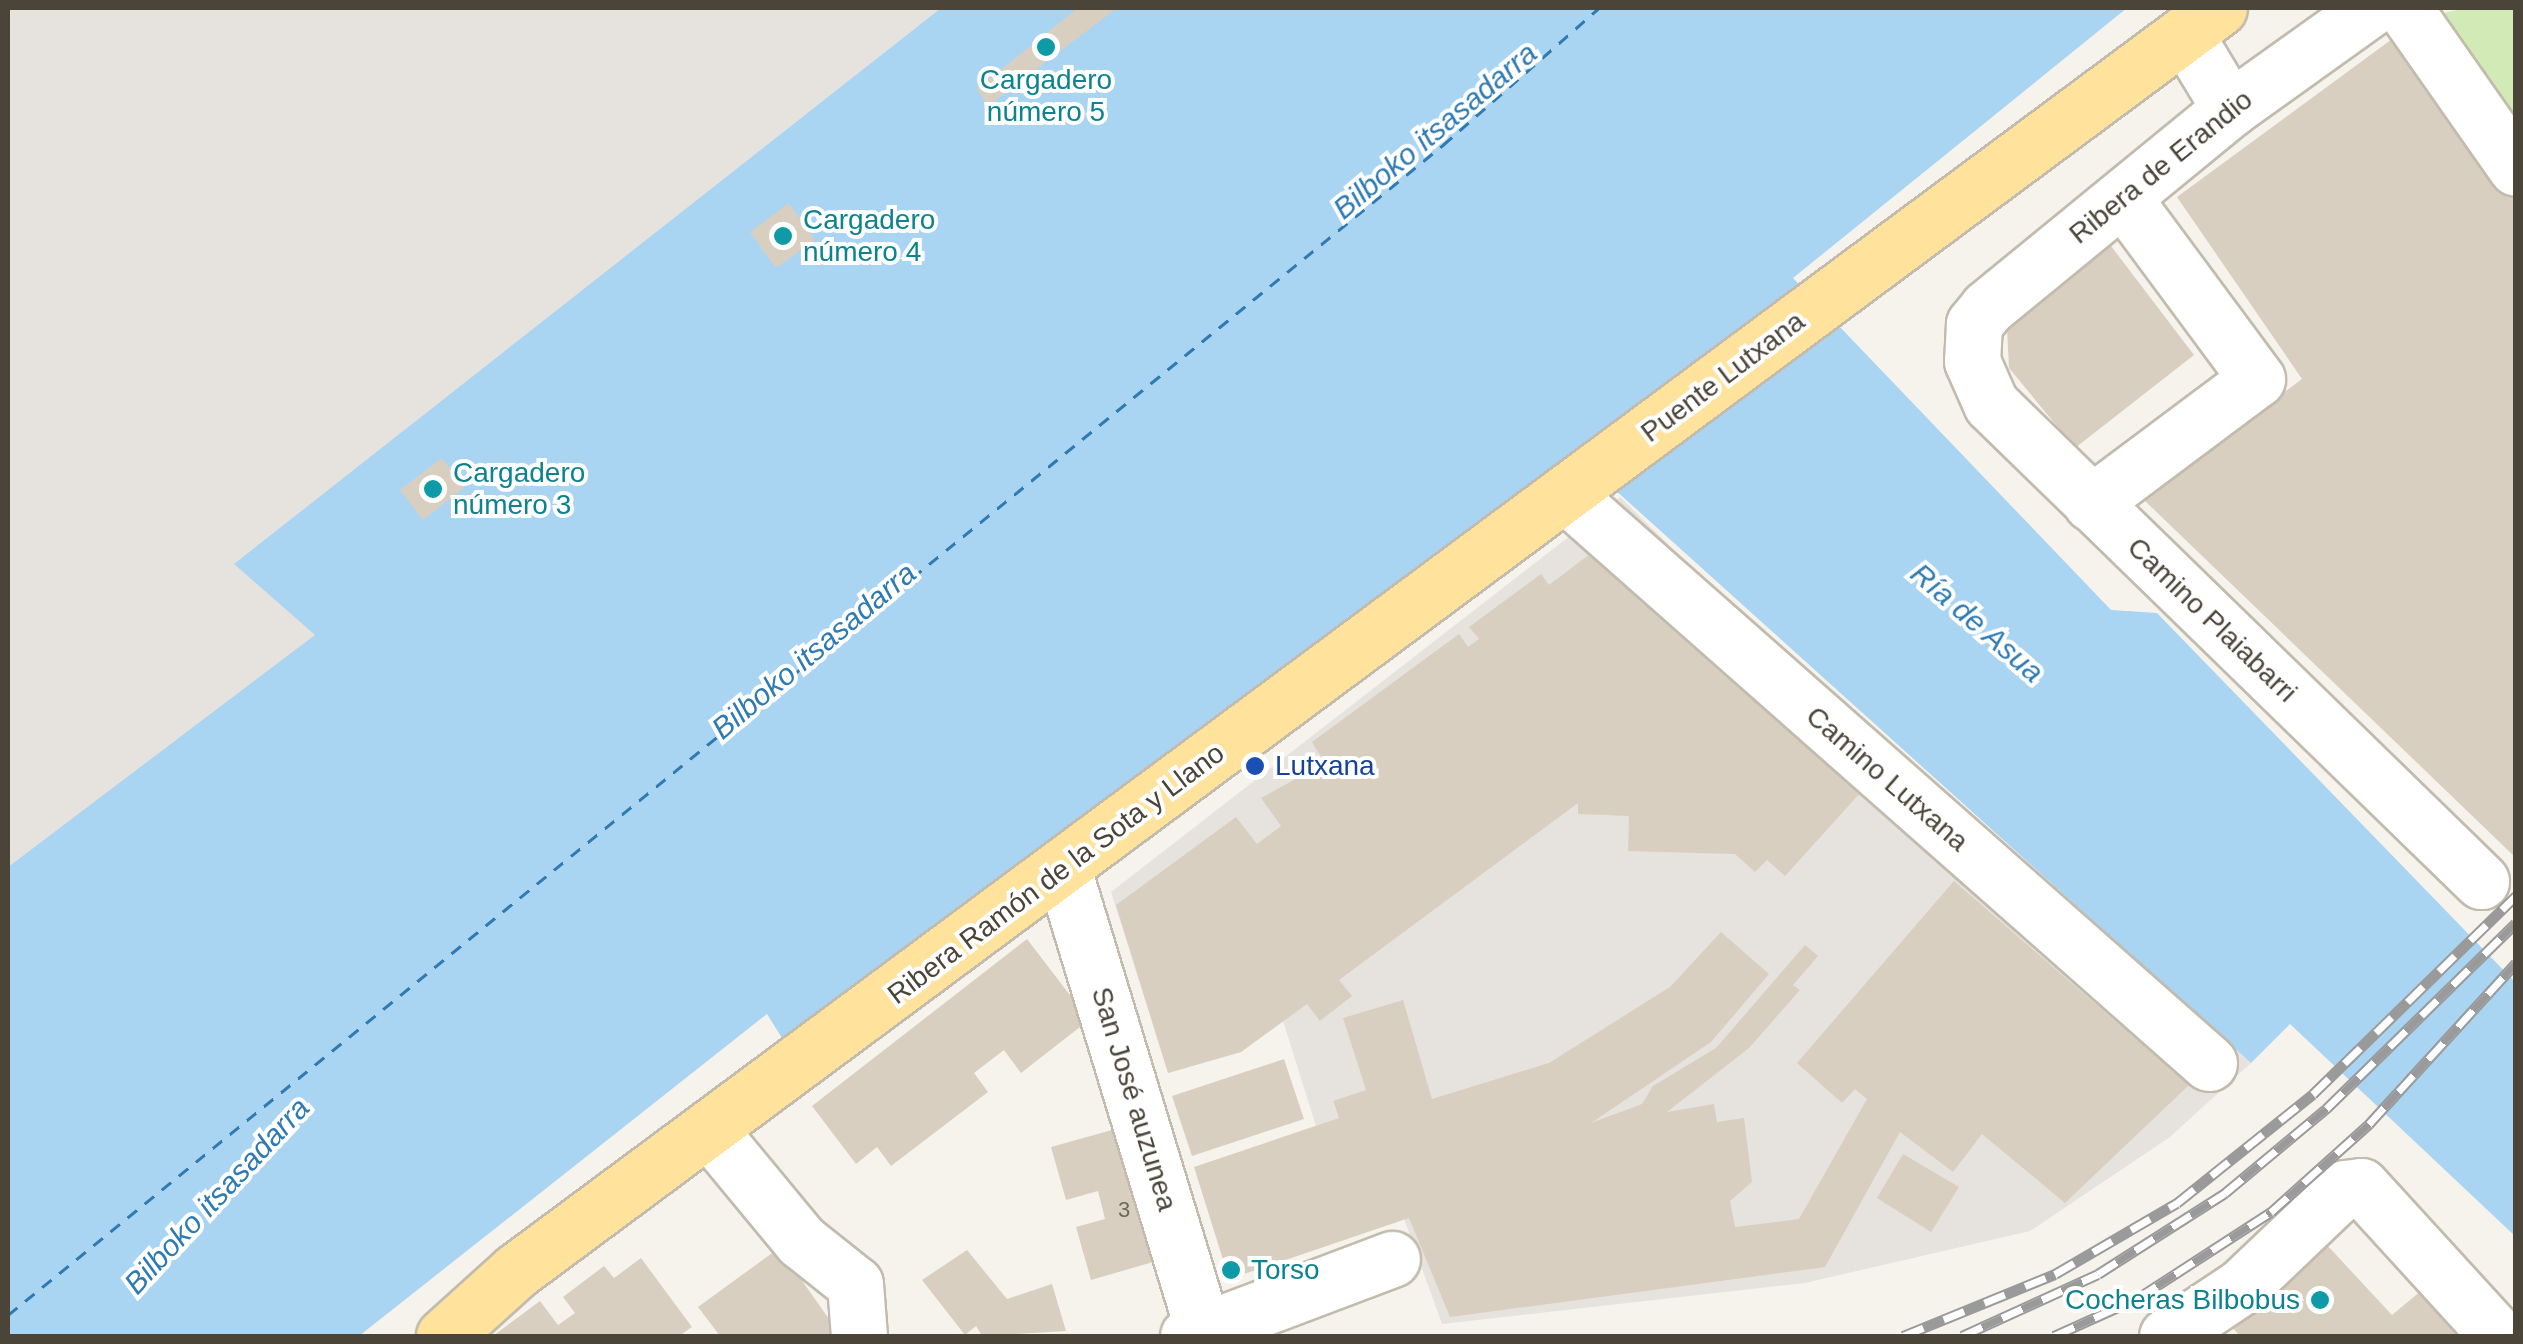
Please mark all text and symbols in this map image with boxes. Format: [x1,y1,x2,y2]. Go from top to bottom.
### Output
water label: Bilboko itsasadarra [1326,35,1544,227]
marker: Cargadero número 5 [1035,36,1057,58]
place label: Cargadero número 5 [980,63,1112,129]
street label: Ribera de Erandio [2063,83,2259,251]
place label: Cargadero número 4 [803,203,935,269]
marker: Cargadero número 4 [772,225,794,247]
street label: Puente Lutxana [1635,305,1811,449]
place label: Cargadero número 3 [453,456,585,522]
marker: Cargadero número 3 [422,478,444,500]
street label: Camino Plaiabarri [2120,531,2304,709]
water label: Bilboko itsasadarra [705,555,923,747]
water label: Ría de Asua [1903,555,2051,691]
street label: Camino Lutxana [1799,699,1975,859]
street label: Ribera Ramón de la Sota y Llano [881,736,1231,1012]
place label: Lutxana [1275,749,1375,783]
marker: Lutxana [1244,755,1266,777]
street label: San José auzunea [1084,983,1184,1215]
water label: Bilboko itsasadarra [117,1090,317,1302]
house number: 3 [1118,1197,1130,1223]
place label: Torso [1251,1253,1319,1287]
marker: Torso [1220,1259,1242,1281]
place label: Cocheras Bilbobus [2065,1283,2300,1317]
marker: Cocheras Bilbobus [2309,1289,2331,1311]

